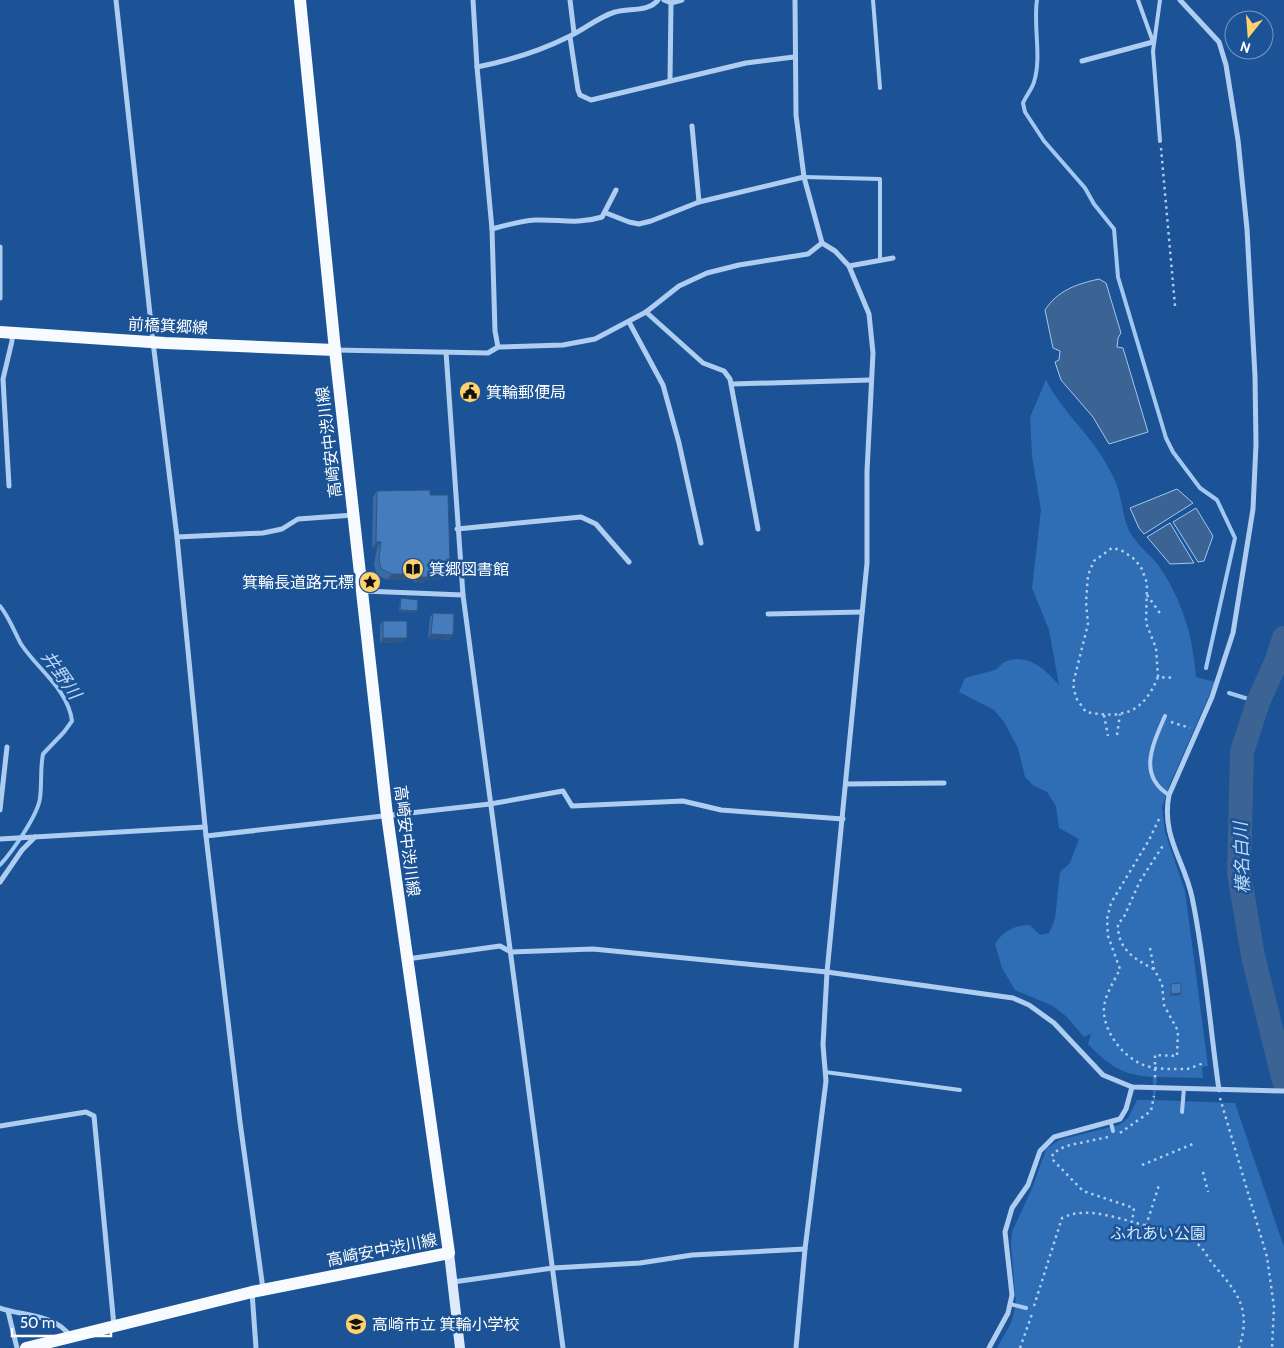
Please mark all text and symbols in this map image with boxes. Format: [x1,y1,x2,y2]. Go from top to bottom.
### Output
north arrow [1224,10,1274,60]
text: N [1238,37,1253,57]
street label: 前橋箕郷線 [128,314,208,338]
public building icon: 箕輪郵便局 [458,380,482,404]
place label: 箕輪郵便局 [486,383,566,402]
street label: 高崎安中渋川線 [313,385,345,499]
library icon: 箕郷図書館 [401,557,425,581]
place label: 箕郷図書館 [429,560,509,579]
place icon: 箕輪長道路元標 [358,570,382,594]
place label: 箕輪長道路元標 [242,573,354,592]
water label: 井野川 [37,647,87,705]
street label: 高崎安中渋川線 [391,784,423,898]
water label: 榛名白川 [1230,820,1254,894]
park label: ふれあい公園 [1110,1224,1206,1243]
street label: 高崎安中渋川線 [325,1230,439,1270]
scale bar [12,1306,111,1338]
school or university icon: 高崎市立 箕輪小学校 [344,1312,368,1336]
text: 50 m [20,1314,55,1332]
place label: 高崎市立 箕輪小学校 [372,1315,520,1334]

